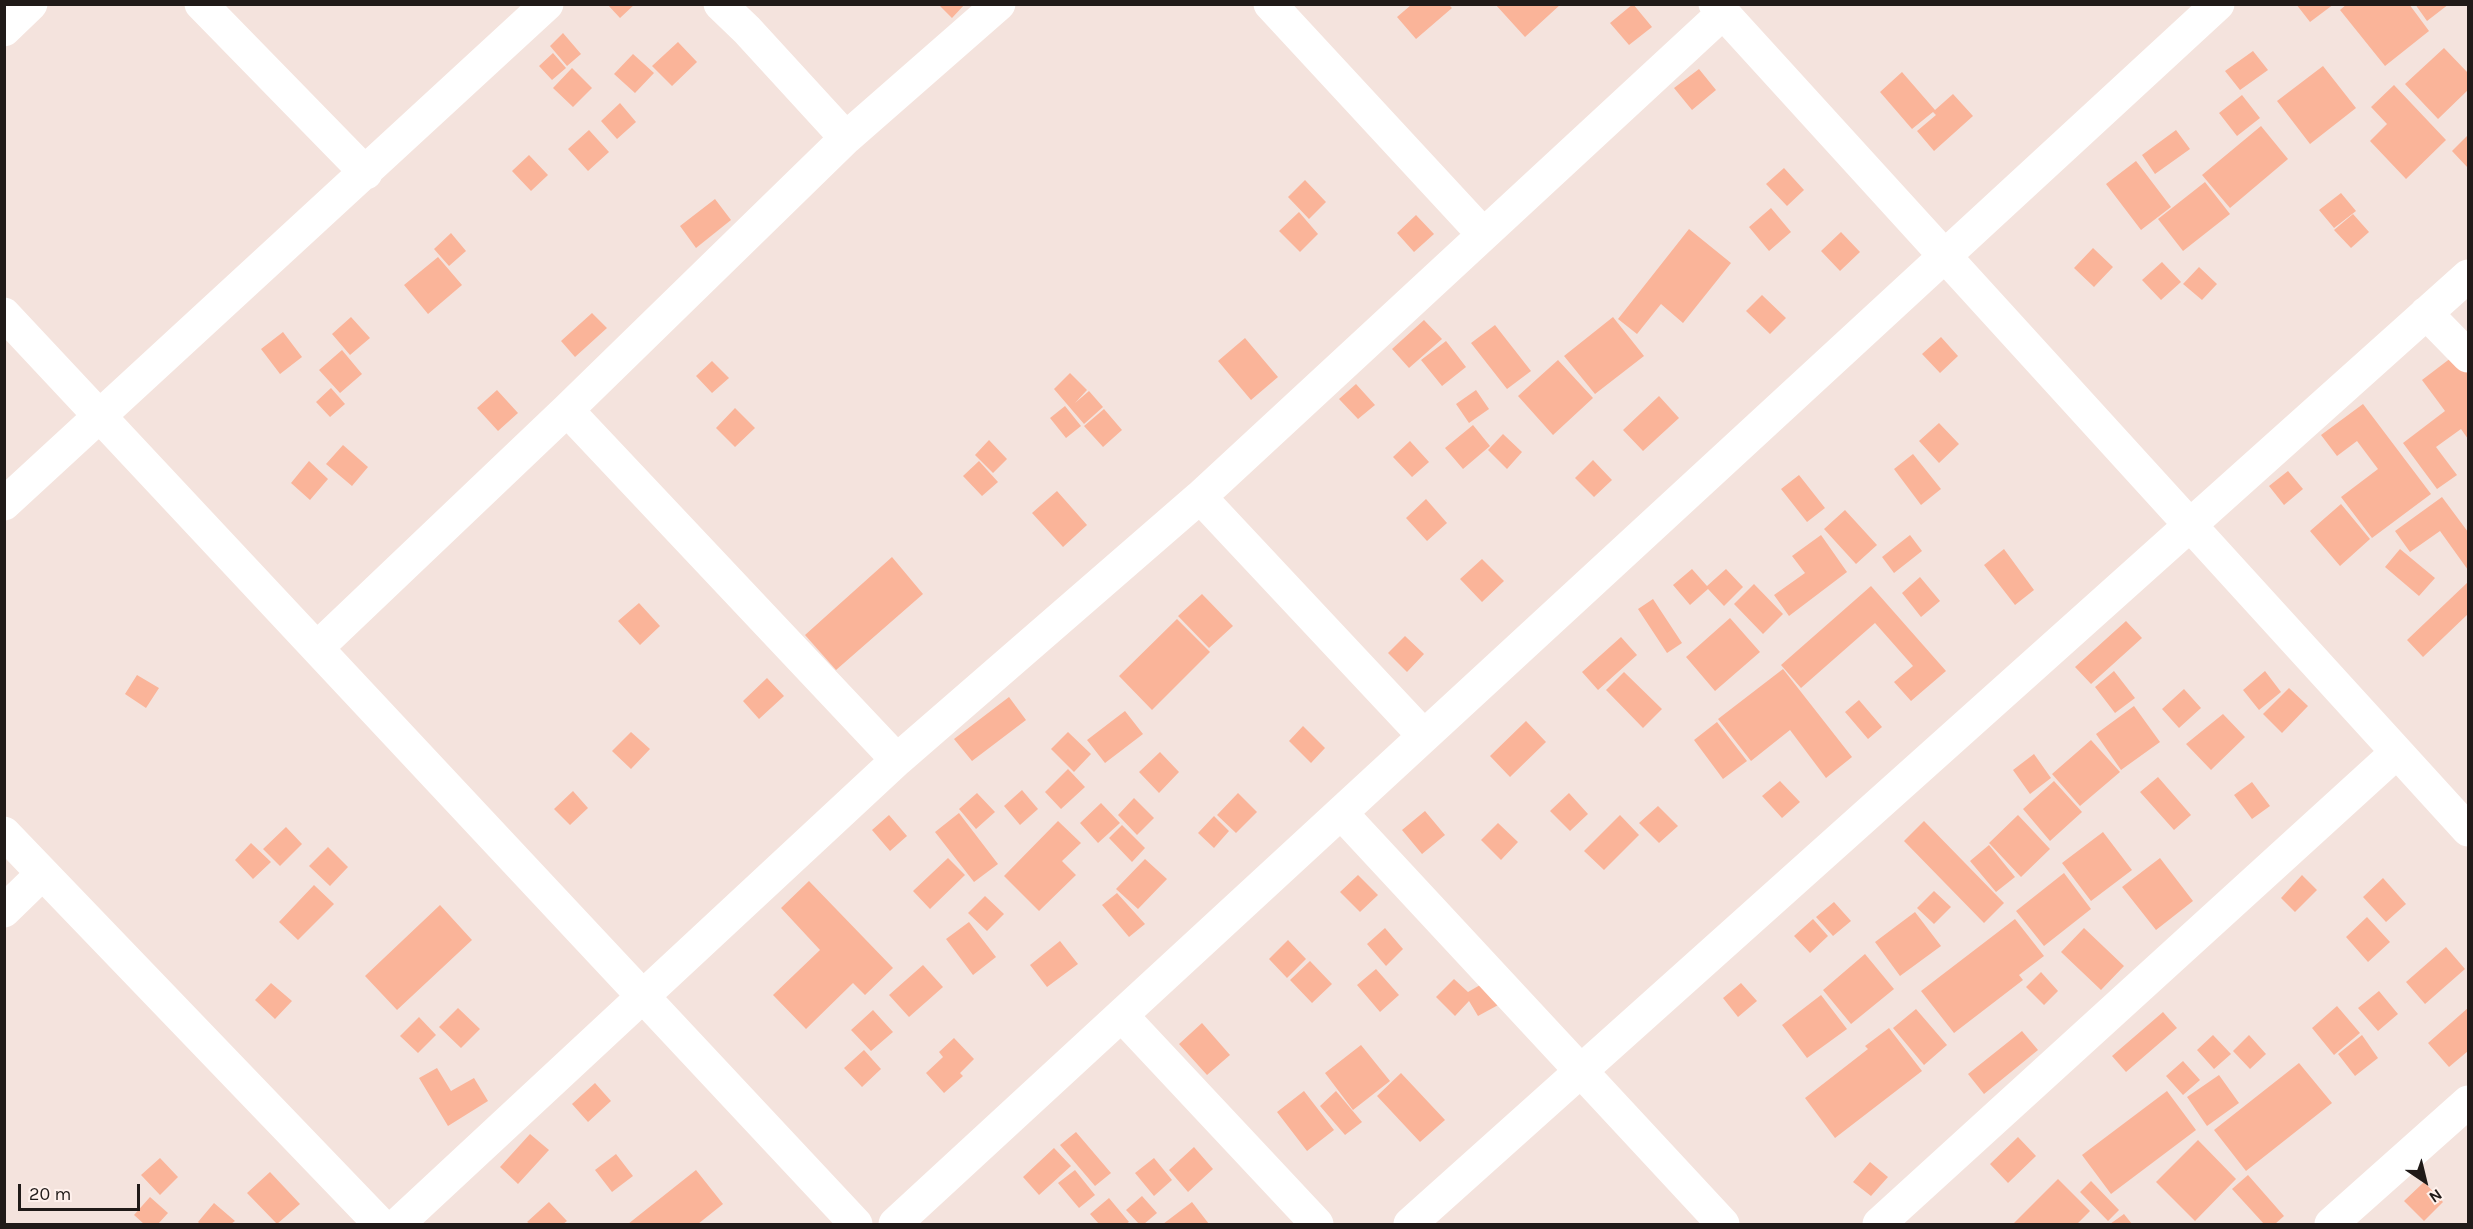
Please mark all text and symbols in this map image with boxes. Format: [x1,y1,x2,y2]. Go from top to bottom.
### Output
north arrow [2395,1151,2455,1211]
scale bar [21,1172,142,1210]
text: 20 m [29,1183,71,1205]
text: N [2425,1185,2446,1207]

